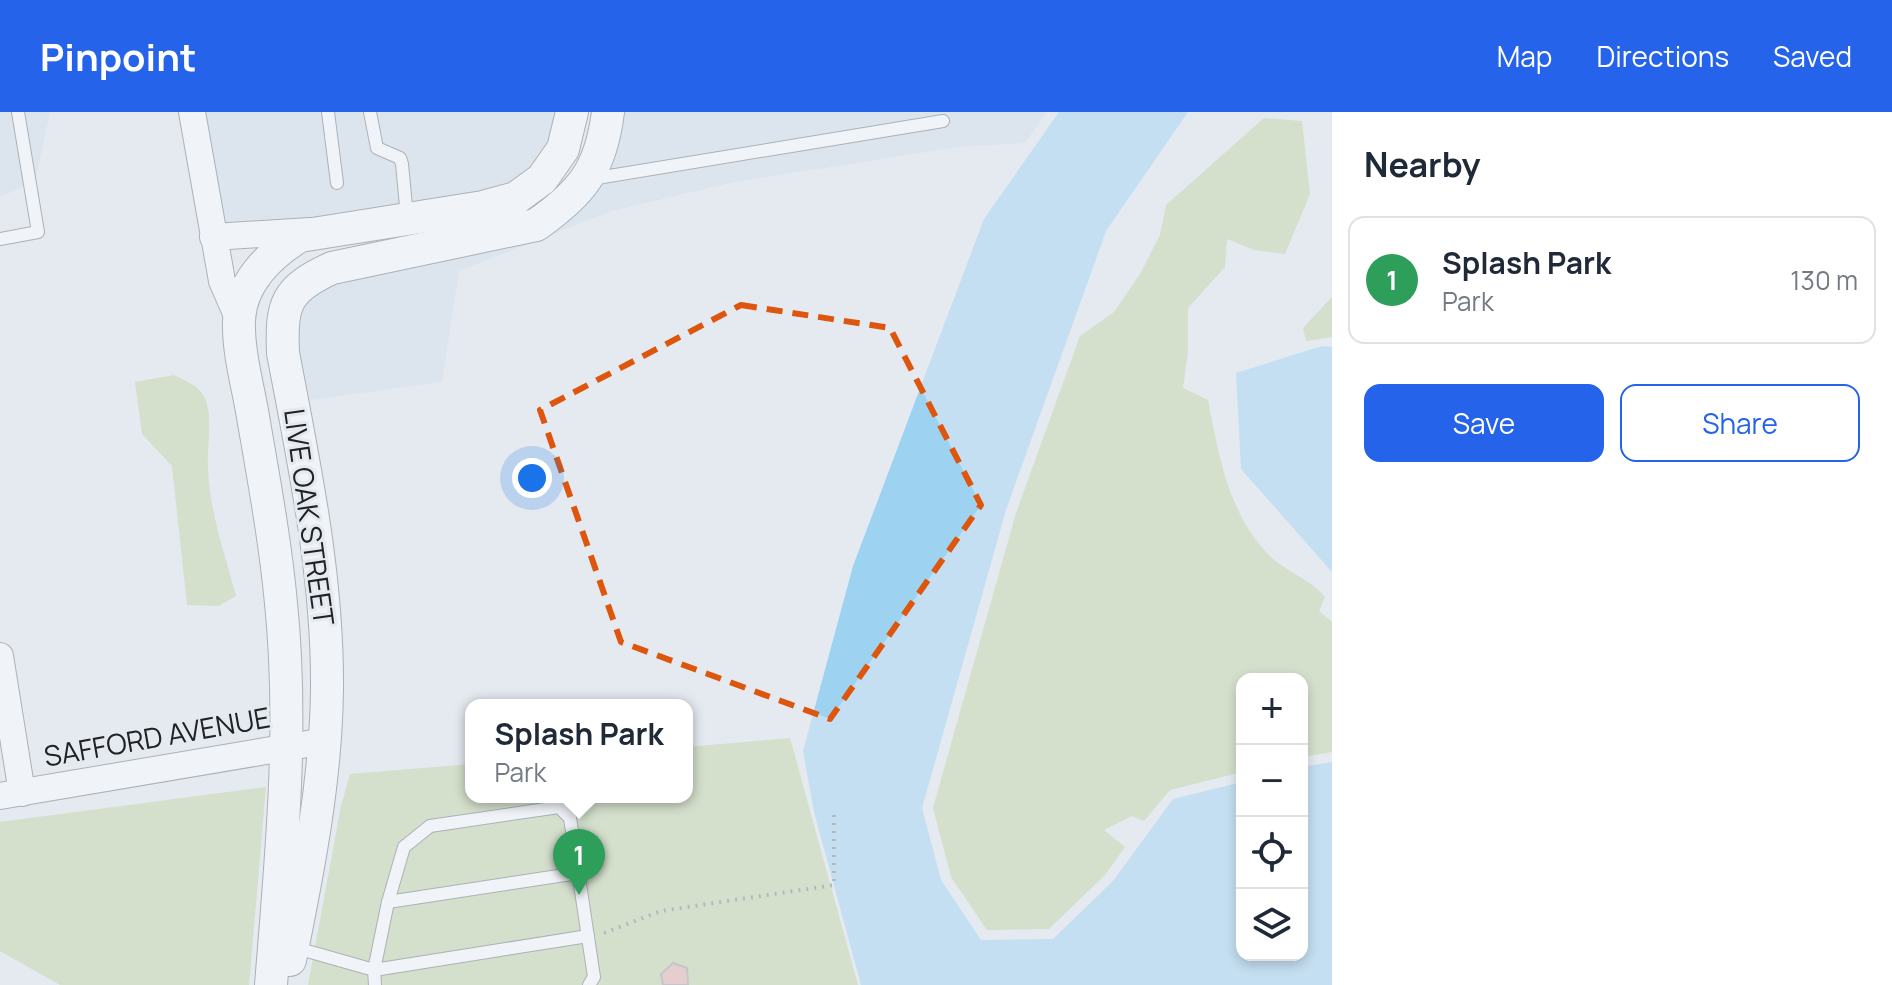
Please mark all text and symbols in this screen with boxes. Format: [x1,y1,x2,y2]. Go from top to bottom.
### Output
text: Pinpoint [40,30,196,82]
text: Map [1497,37,1552,75]
text: Directions [1596,37,1729,75]
text: Saved [1773,37,1852,75]
text: Nearby [1364,141,1480,187]
text: Splash Park [1442,242,1611,283]
text: 1 [1386,262,1398,298]
text: 130 m [1790,262,1858,298]
text: Park [1442,283,1494,319]
button: Save [1364,384,1604,462]
button: Share [1620,384,1860,462]
street label: LIVE OAK STREET [276,406,344,628]
your location [512,458,552,498]
map controls [1236,673,1308,961]
button: + [1236,673,1308,745]
street label: SAFFORD AVENUE [41,697,273,775]
popup [465,699,693,803]
text: Splash Park [494,713,664,754]
button: − [1236,745,1308,817]
text: Park [494,754,546,790]
button: locate [1236,817,1308,889]
pin: 1 [553,829,605,895]
button: layers [1236,889,1308,961]

